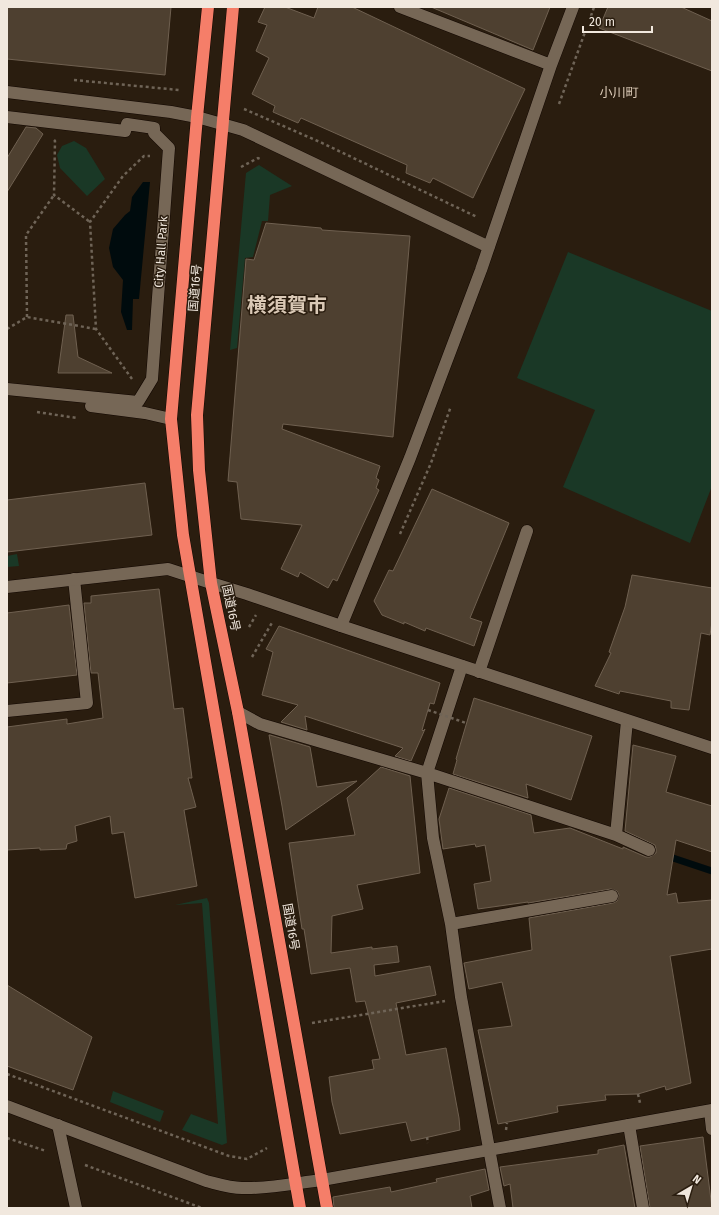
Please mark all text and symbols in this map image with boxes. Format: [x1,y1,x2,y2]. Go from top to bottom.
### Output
scale bar [583,8,652,34]
text: 20 m [589,15,615,29]
district label: 小川町 [599,85,639,100]
street label: City Hall Park [152,215,171,288]
street label: 国道16号 [186,264,204,312]
district label: 横須賀市 [247,293,327,317]
street label: 国道16号 [219,583,243,633]
street label: 国道16号 [280,902,302,952]
north arrow [671,1167,711,1207]
text: N [690,1172,704,1187]

